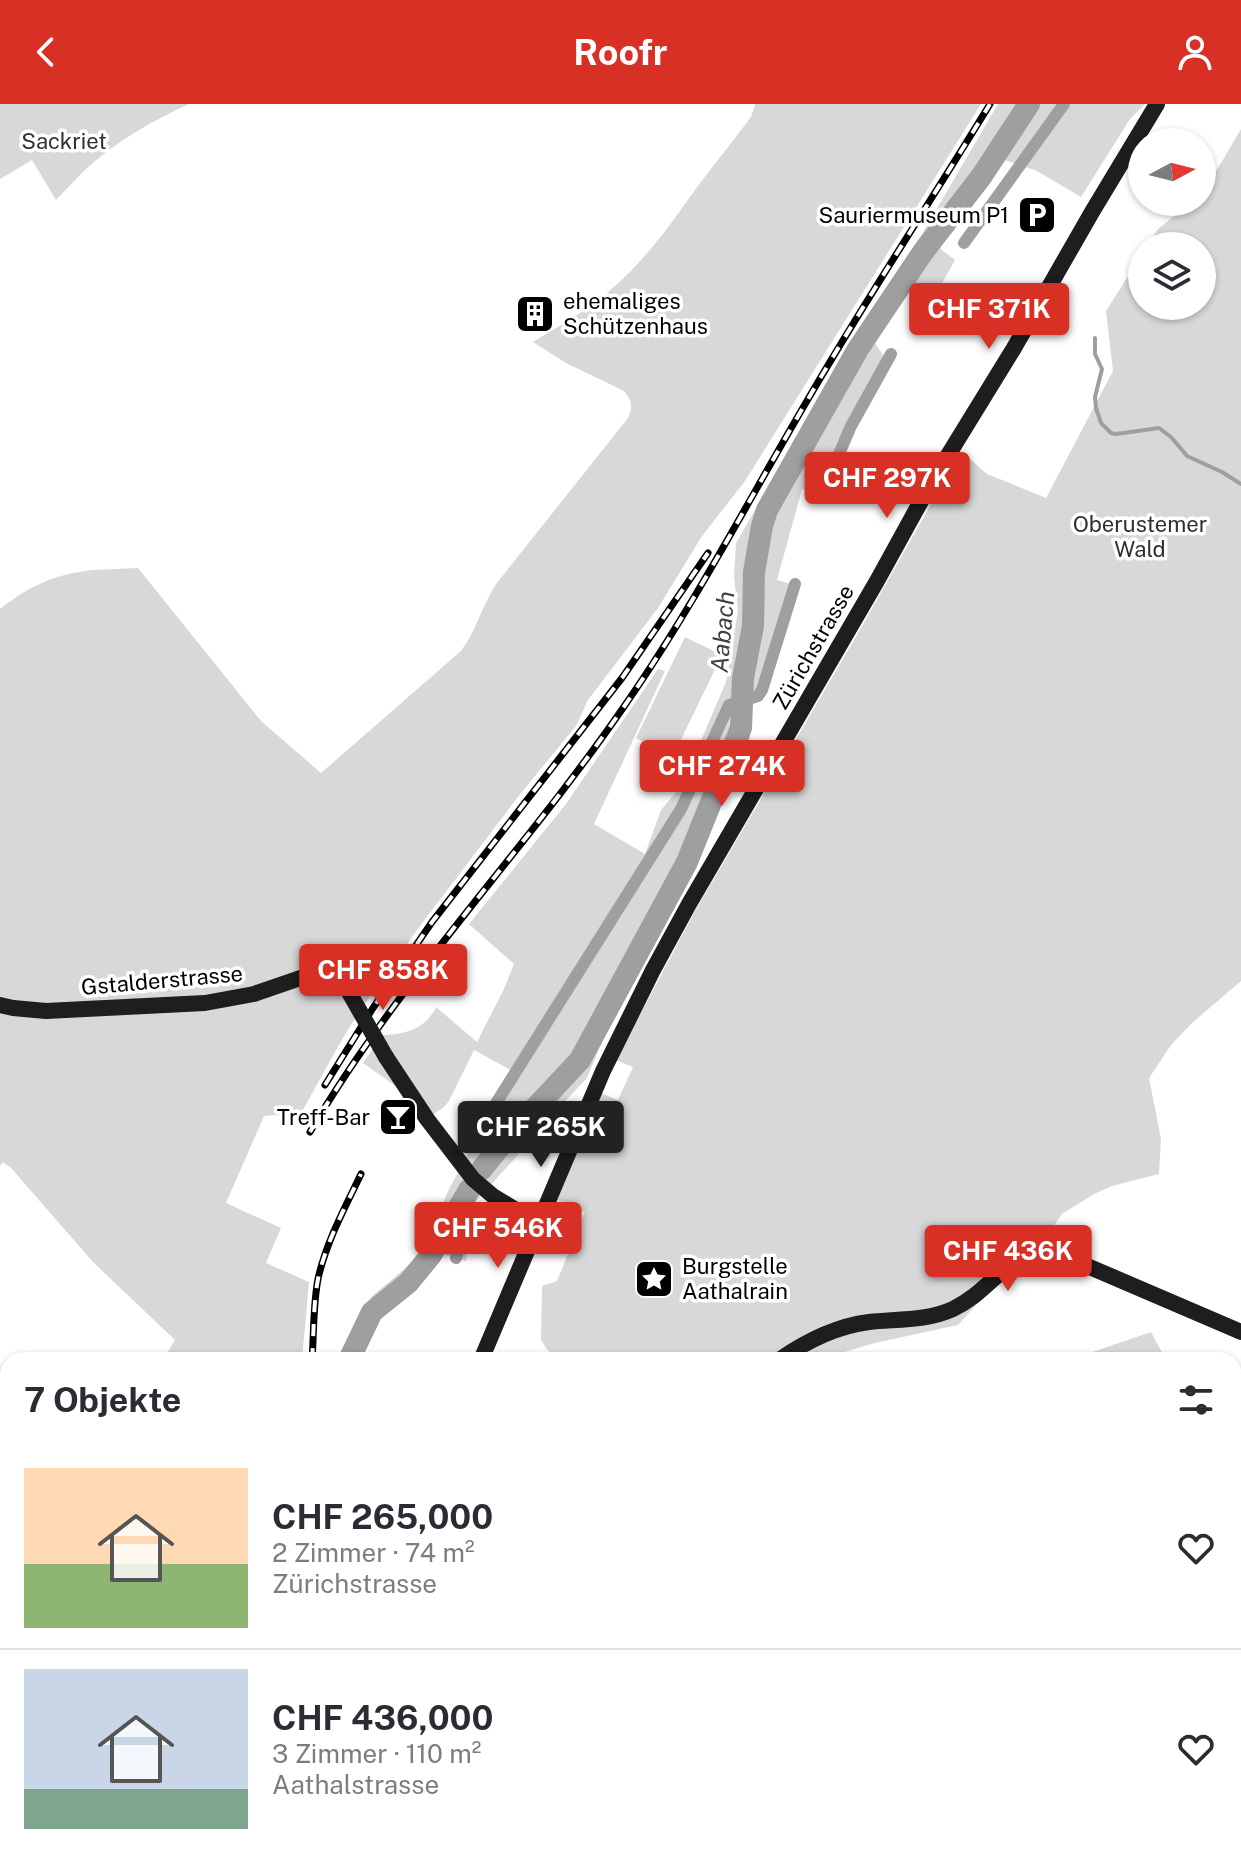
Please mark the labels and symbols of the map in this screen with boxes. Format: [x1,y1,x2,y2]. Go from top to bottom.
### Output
park label: Sackriet [21,128,107,154]
north arrow [1128,128,1216,216]
parking icon: Sauriermuseum P1 [1016,194,1058,236]
place label: Sauriermuseum P1 [819,202,1009,228]
pin: CHF 371K [906,283,1072,351]
place label: ehemaliges Schützenhaus [563,288,708,339]
building icon: ehemaliges Schützenhaus [514,293,556,335]
pin: CHF 297K [804,452,970,520]
park label: Oberustemer Wald [1073,511,1207,562]
street label: Zürichstrasse [767,580,859,714]
water label: Aabach [705,590,740,674]
pin: CHF 274K [639,740,805,808]
pin: CHF 858K [300,944,466,1012]
street label: Gstalderstrasse [80,960,244,1000]
bar icon: Treff-Bar [377,1096,419,1138]
pin: CHF 265K [458,1101,624,1169]
place label: Treff-Bar [277,1104,370,1130]
pin: CHF 546K [415,1202,581,1270]
pin: CHF 436K [925,1225,1091,1293]
place label: Burgstelle Aathalrain [682,1253,788,1304]
place icon: Burgstelle Aathalrain [633,1258,675,1300]

